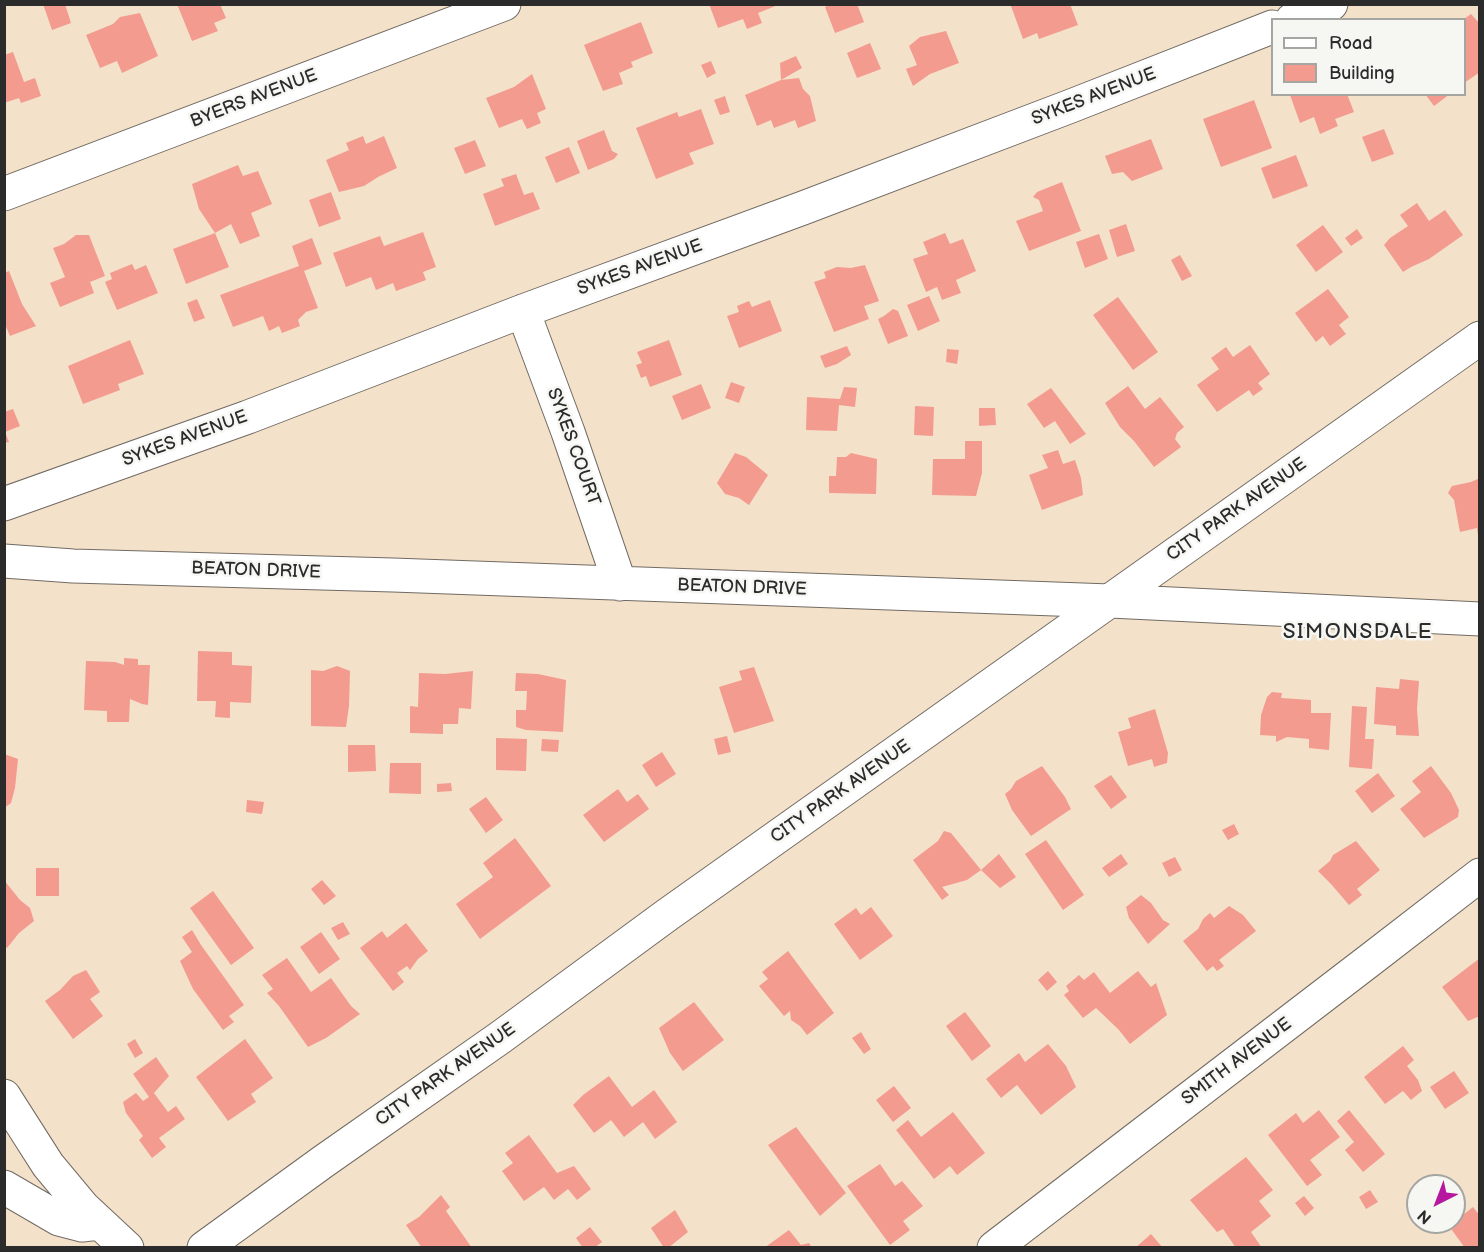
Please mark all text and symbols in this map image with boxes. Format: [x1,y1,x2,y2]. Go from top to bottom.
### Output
legend [1271,18,1466,96]
text: Road [1329,33,1373,54]
street label: SYKES AVENUE [1029,63,1159,131]
text: Building [1329,63,1395,84]
street label: BYERS AVENUE [187,65,321,133]
street label: SYKES AVENUE [575,235,705,301]
street label: SYKES COURT [542,385,604,509]
street label: SYKES AVENUE [120,406,250,472]
street label: CITY PARK AVENUE [1163,454,1311,566]
street label: BEATON DRIVE [191,558,321,584]
street label: BEATON DRIVE [677,575,807,601]
district label: SIMONSDALE [1283,620,1433,646]
street label: CITY PARK AVENUE [767,736,915,848]
street label: SMITH AVENUE [1178,1014,1296,1110]
street label: CITY PARK AVENUE [372,1019,520,1131]
north arrow [1406,1174,1466,1234]
text: N [1414,1205,1436,1227]

